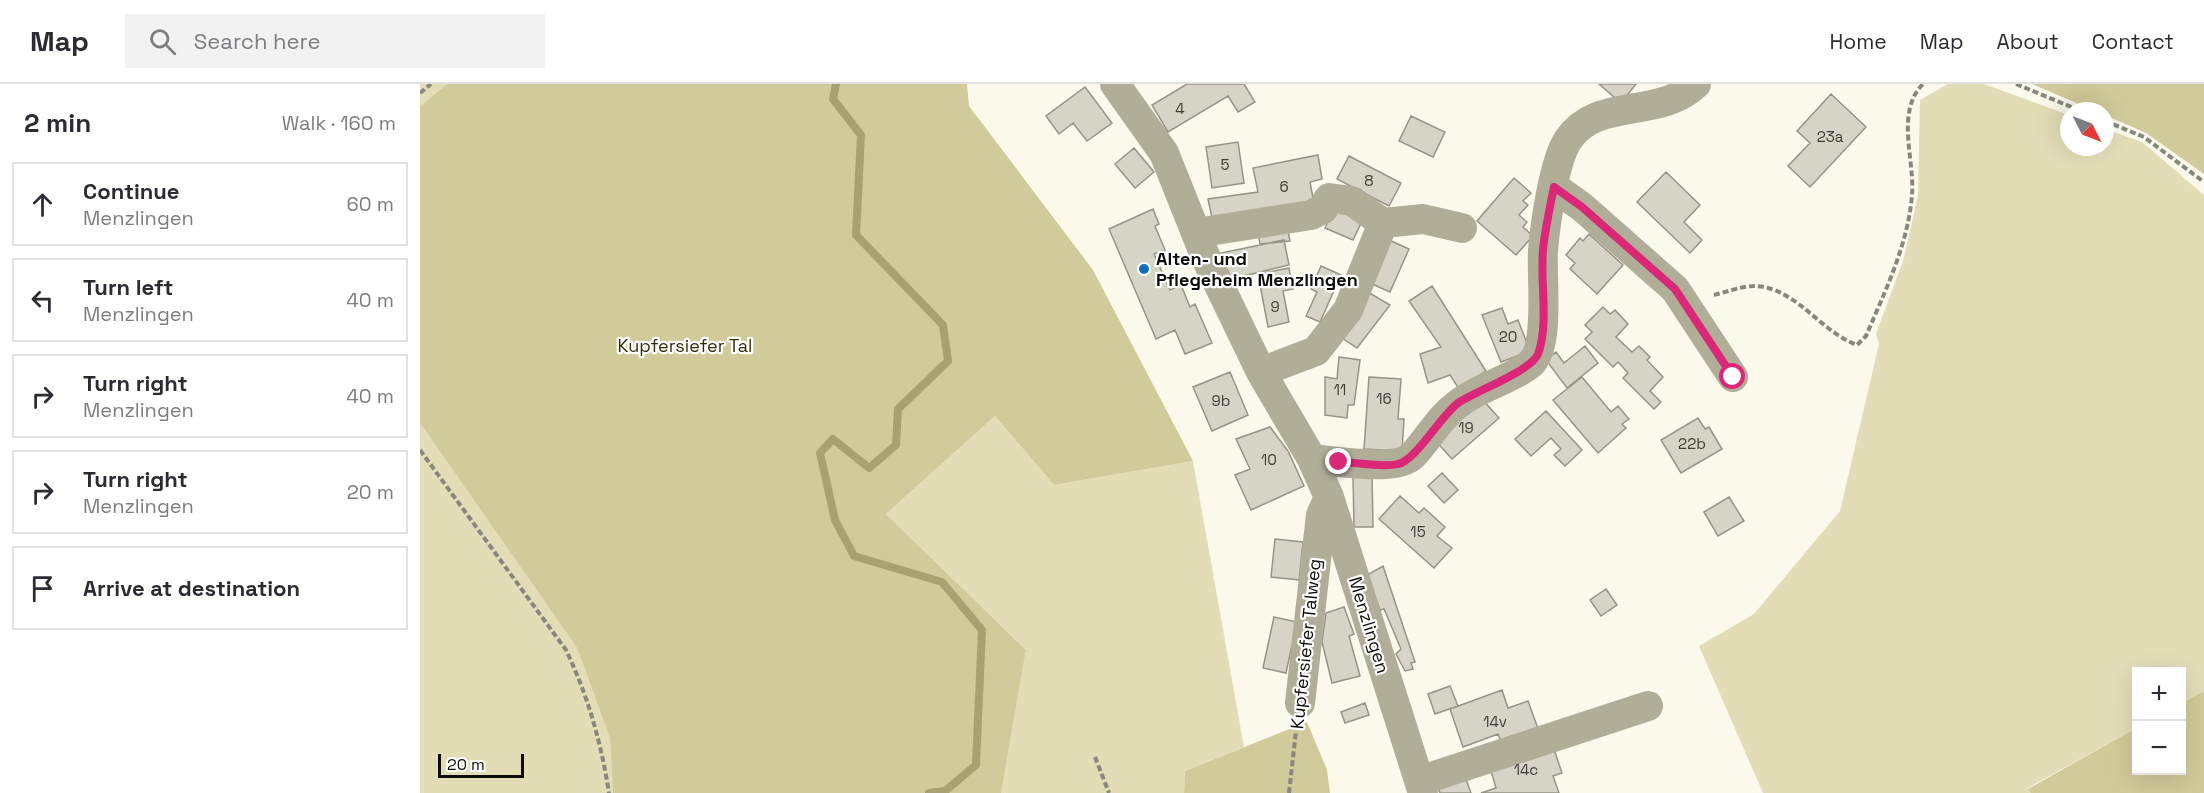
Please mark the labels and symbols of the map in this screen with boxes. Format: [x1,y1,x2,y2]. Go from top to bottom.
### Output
house number: 4 [1175,99,1185,118]
north arrow [2060,102,2114,156]
house number: 23a [1817,127,1844,146]
house number: 5 [1221,155,1230,174]
house number: 8 [1364,171,1374,190]
house number: 6 [1279,177,1289,196]
place label: Alten- und Pflegeheim Menzlingen [1156,247,1358,291]
marker: Alten- und Pflegeheim Menzlingen [1137,262,1151,276]
house number: 9 [1270,297,1280,316]
house number: 20 [1499,327,1517,346]
park label: Kupfersiefer Tal [618,334,752,357]
route start [1719,363,1745,389]
house number: 11 [1334,380,1346,399]
house number: 16 [1376,389,1392,408]
house number: 9b [1212,391,1230,410]
house number: 19 [1458,418,1474,437]
house number: 22b [1678,434,1706,453]
route end [1325,448,1351,474]
house number: 10 [1261,450,1277,469]
house number: 15 [1410,522,1426,541]
street label: Kupfersiefer Talweg [1285,558,1326,730]
street label: Menzlingen [1344,574,1395,676]
house number: 14v [1483,712,1507,731]
scale bar [438,751,524,778]
house number: 14c [1514,760,1538,779]

